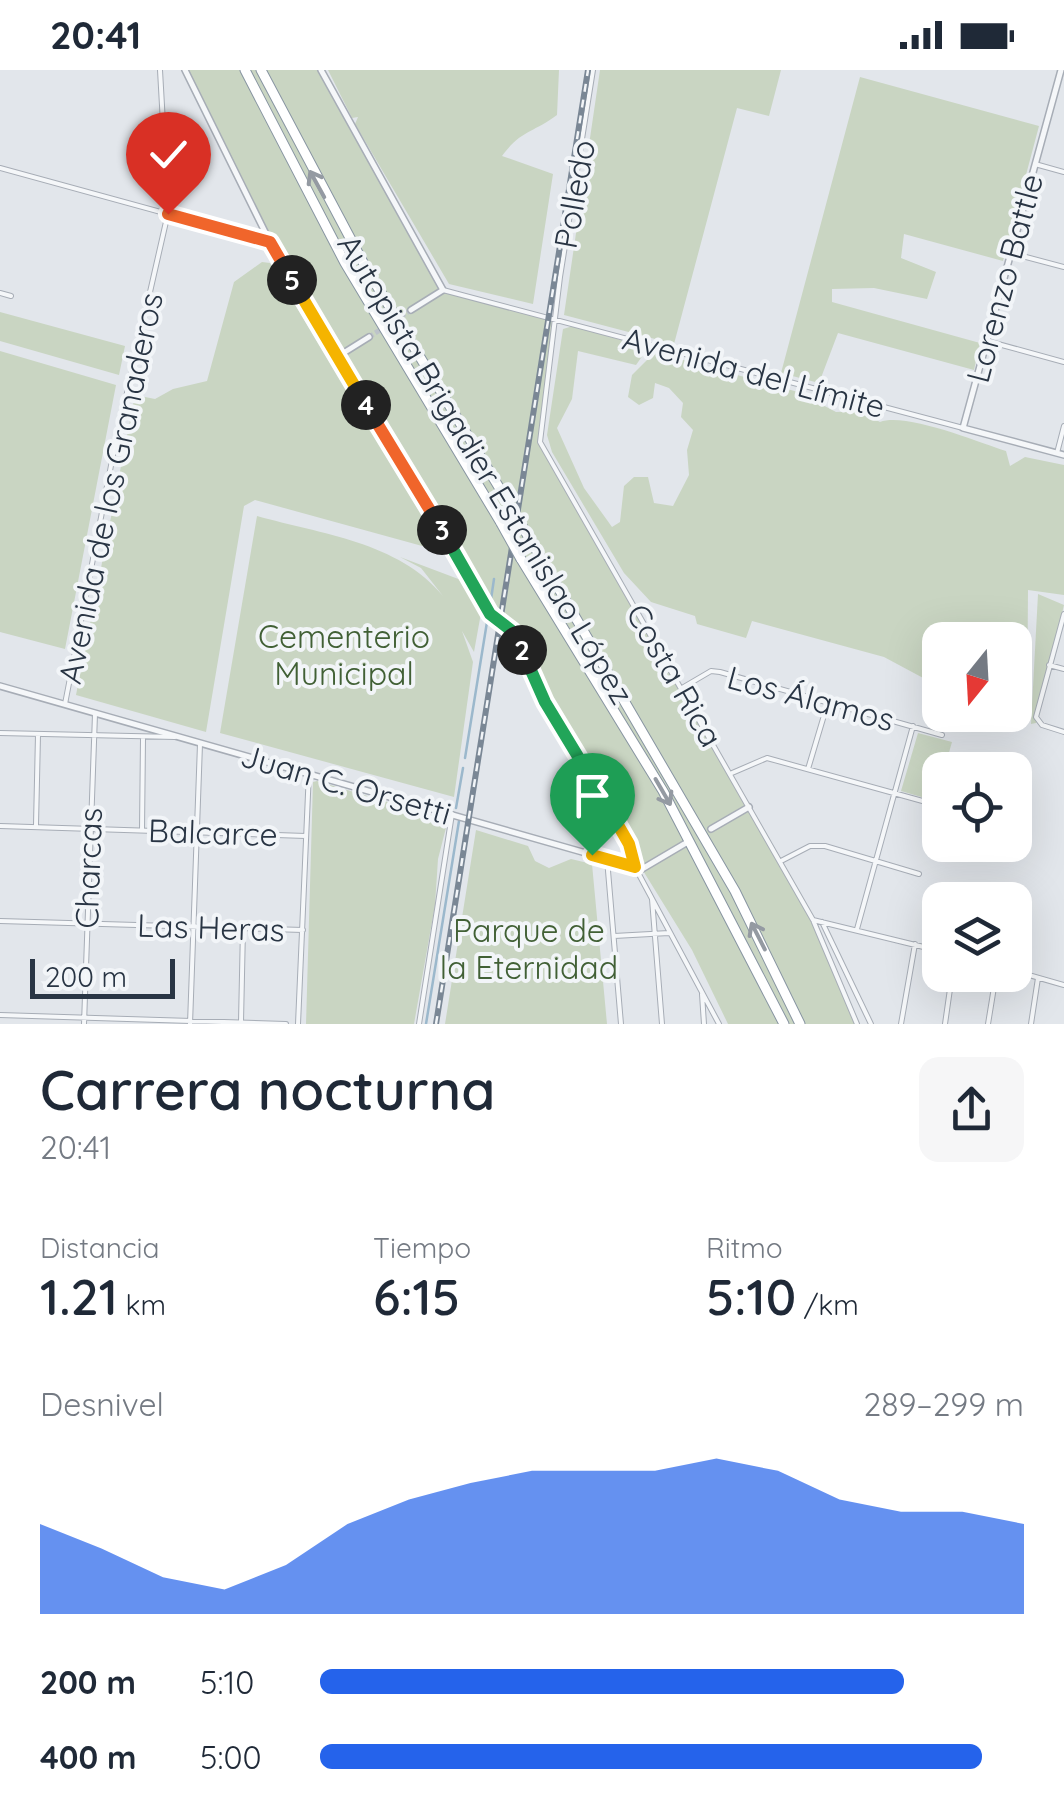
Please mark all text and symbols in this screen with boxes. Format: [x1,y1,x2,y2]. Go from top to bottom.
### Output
text: 20:41 [50,11,141,59]
pin [126,112,211,215]
icon: check [141,127,196,182]
street label: Polledo [545,137,603,251]
one-way arrow [307,169,327,199]
street label: Lorenzo Battle [957,169,1051,387]
street label: Autopista Brigadier Estanislao López [329,227,643,711]
pin: 5 [267,255,317,305]
text: 5 [284,262,300,297]
street label: Avenida de los Granaderos [49,289,171,687]
street label: Avenida del Límite [619,318,889,426]
pin: 4 [341,380,391,430]
text: 4 [358,387,374,422]
pin: 3 [417,505,467,555]
text: 3 [434,512,450,547]
street label: Costa Rica [618,596,732,754]
park label: Cementerio Municipal [258,616,430,693]
north arrow [922,622,1032,732]
map controls [922,622,1032,992]
pin: 2 [497,625,547,675]
text: 2 [514,632,530,667]
street label: Los Álamos [723,657,899,739]
street label: Juan C. Orsetti [236,735,456,833]
button: locate [922,752,1032,862]
pin [550,753,635,856]
icon: arrive [565,768,620,823]
one-way arrow [653,777,673,806]
street label: Charcas [66,807,110,929]
street label: Balcarce [148,810,278,854]
button: layers [922,882,1032,992]
street label: Las Heras [137,904,285,950]
park label: Parque de la Eternidad [440,910,618,987]
one-way arrow [748,922,767,952]
scale bar [30,954,175,998]
text: 200 m [45,959,127,994]
text: Carrera nocturna [40,1055,495,1124]
button: share [919,1057,1024,1162]
text: 20:41 [40,1127,111,1167]
text: Distancia [40,1230,159,1265]
text: Tiempo [373,1230,471,1265]
text: Ritmo [706,1230,783,1265]
text: 1.21 [40,1265,118,1328]
text: 6:15 [373,1265,460,1328]
text: 5:10 [706,1265,796,1328]
text: km [118,1287,166,1322]
text: /km [796,1287,859,1322]
text: Desnivel [40,1384,164,1424]
text: 289–299 m [863,1384,1024,1424]
text: 200 m [40,1662,136,1702]
text: 5:10 [200,1662,254,1702]
text: 400 m [40,1737,137,1777]
text: 5:00 [200,1737,262,1777]

